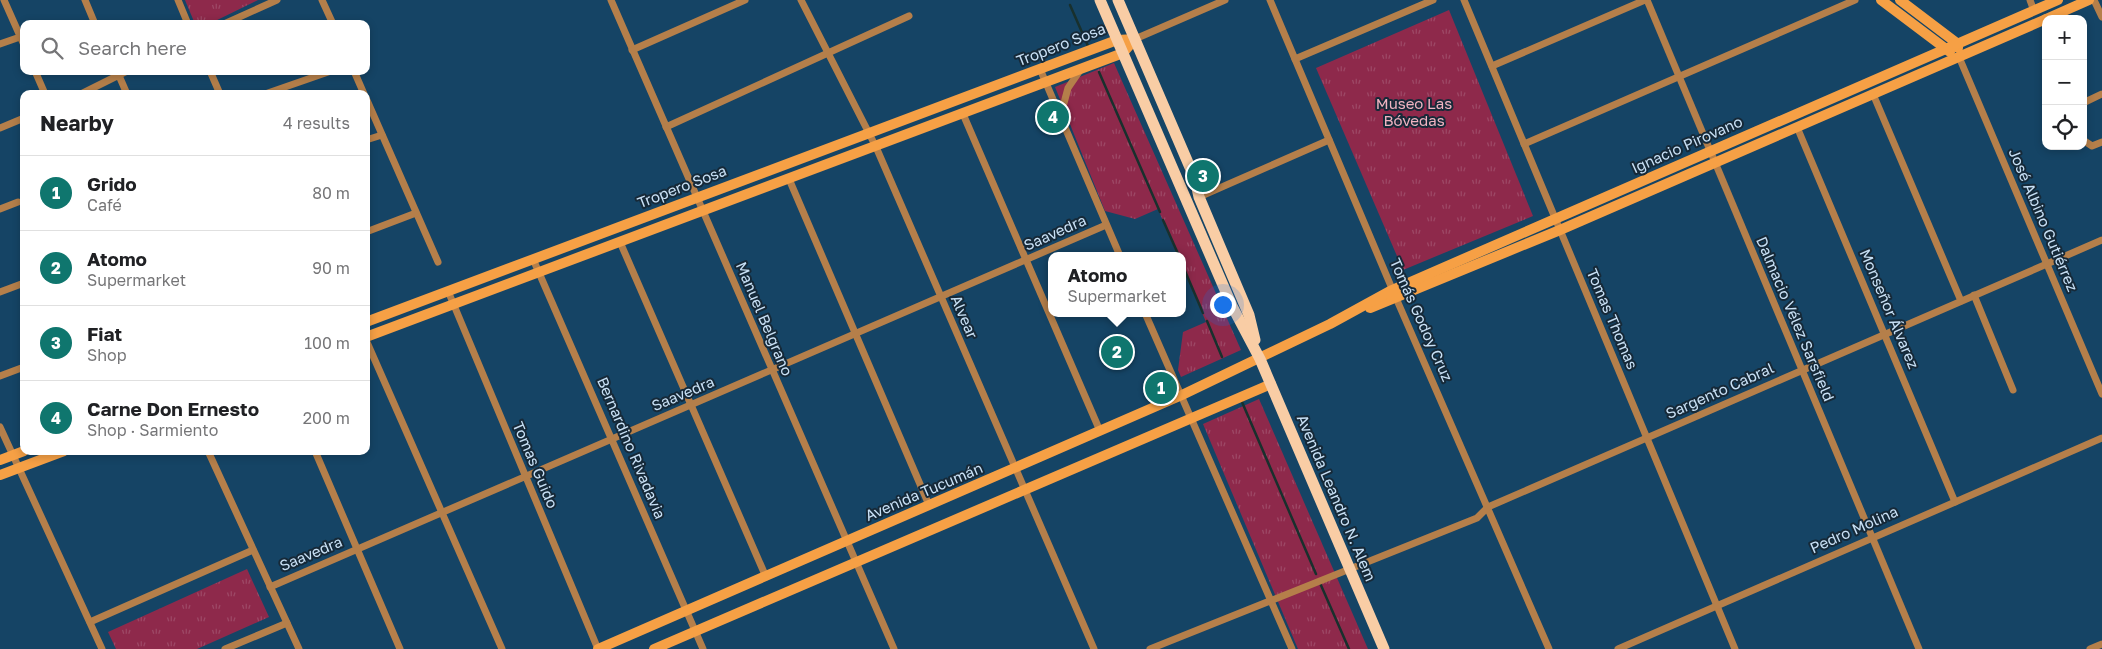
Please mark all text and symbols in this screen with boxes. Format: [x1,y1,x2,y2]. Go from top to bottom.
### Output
map controls [2042,15,2087,150]
button: + [2042,15,2087,60]
street label: Tropero Sosa [1014,19,1108,69]
search box [20,20,370,75]
icon: search [38,34,66,62]
text: Search here [78,36,187,59]
button: − [2042,60,2087,105]
park label: Museo Las Bóvedas [1376,94,1452,129]
pin: 4 [1037,98,1069,136]
button: locate [2042,105,2087,150]
text: Nearby [40,110,114,136]
street label: Ignacio Pirovano [1628,112,1745,177]
text: 4 results [283,113,350,133]
street label: José Albino Gutiérrez [2006,145,2082,294]
pin: 3 [1187,157,1219,195]
street label: Tropero Sosa [635,161,729,211]
text: Grido [87,172,137,195]
text: 1 [52,183,60,203]
text: 80 m [312,183,350,203]
text: Café [87,195,122,215]
street label: Saavedra [1021,210,1089,254]
street label: Dalmacio Vélez Sarsfield [1753,234,1839,404]
street label: Monseñor Álvarez [1857,246,1923,372]
text: Atomo [87,247,147,270]
popup [1048,252,1186,317]
street label: Tomás Godoy Cruz [1387,255,1457,384]
text: 2 [51,258,61,278]
text: 90 m [312,258,350,278]
street label: Manuel Belgrano [733,259,797,378]
text: Atomo [1067,263,1127,286]
street label: Tomas Thomas [1584,266,1642,372]
text: Supermarket [87,270,186,290]
text: Supermarket [1067,286,1167,306]
street label: Alvear [948,292,982,341]
your location [1210,292,1236,318]
text: Fiat [87,322,122,345]
text: 3 [51,333,61,353]
text: 100 m [304,333,350,353]
pin: 2 [1101,333,1133,371]
text: Shop [87,345,127,365]
street label: Sargento Cabral [1663,358,1777,422]
pin: 1 [1145,369,1177,407]
street label: Saavedra [649,372,717,414]
street label: Bernardino Rivadavia [594,374,670,521]
text: Carne Don Ernesto [87,397,259,420]
text: 4 [51,408,61,428]
text: 200 m [303,408,350,428]
street label: Avenida Leandro N. Alem [1294,412,1380,584]
street label: Tomas Guido [510,419,562,511]
text: Shop · Sarmiento [87,420,218,440]
street label: Avenida Tucumán [862,458,985,524]
street label: Pedro Molina [1807,502,1900,557]
street label: Saavedra [277,532,345,574]

